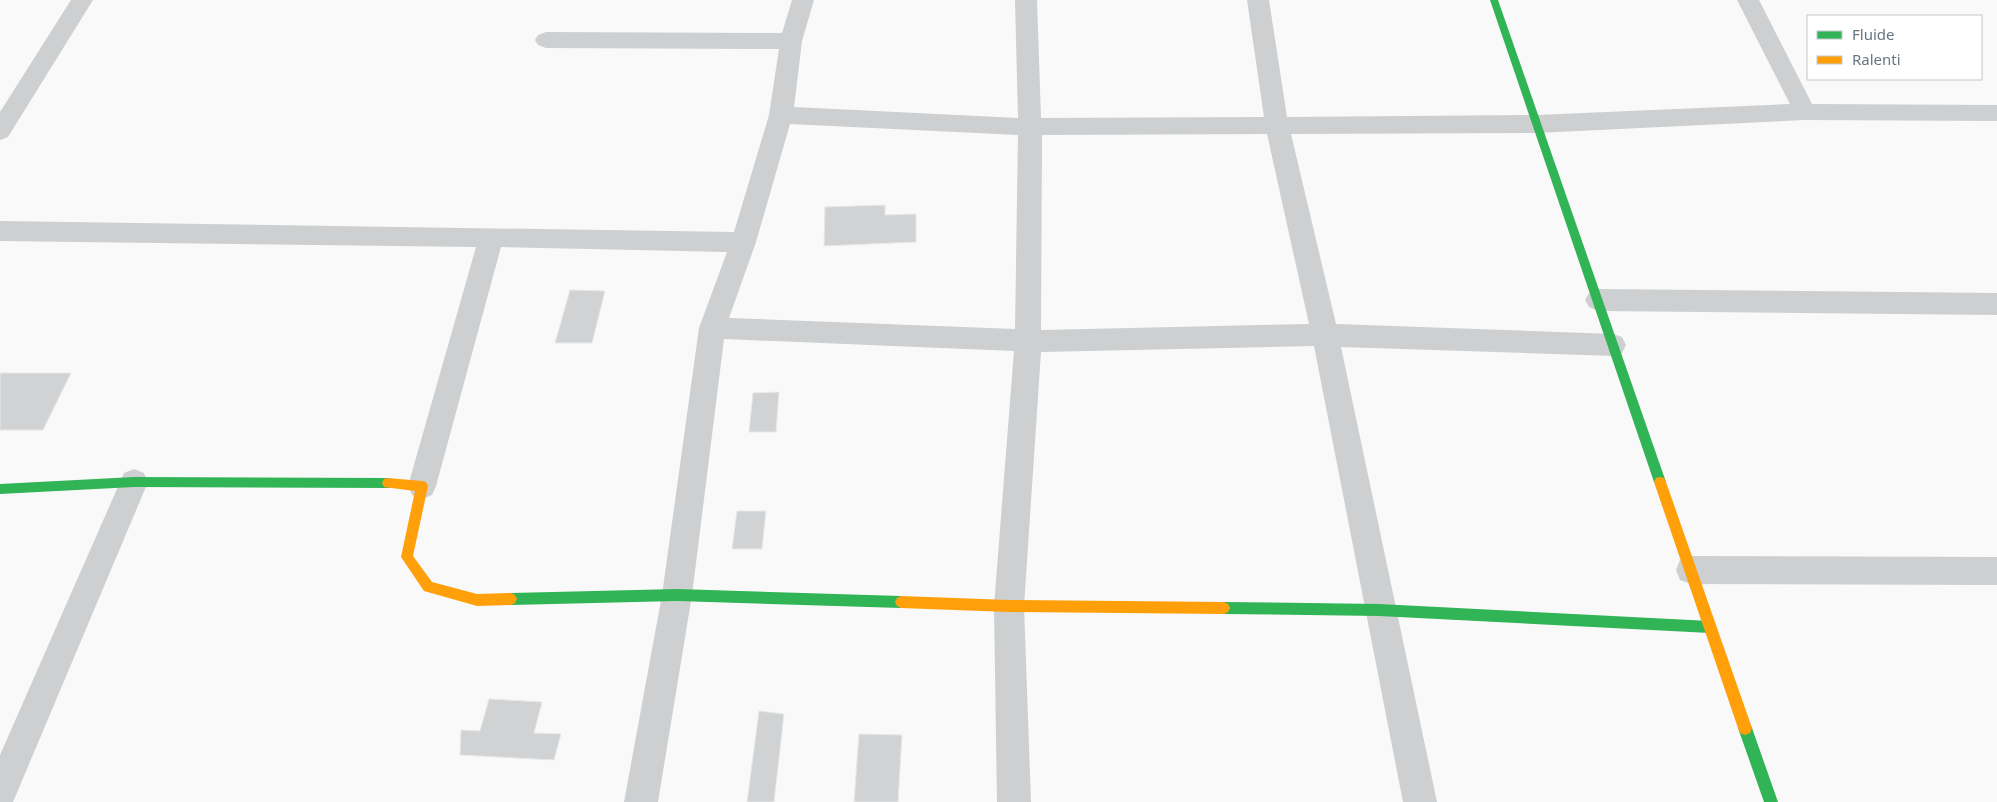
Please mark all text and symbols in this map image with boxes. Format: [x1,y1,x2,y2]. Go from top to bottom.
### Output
legend [1807,15,1982,80]
text: Fluide [1852,24,1894,44]
text: Ralenti [1852,49,1901,69]

